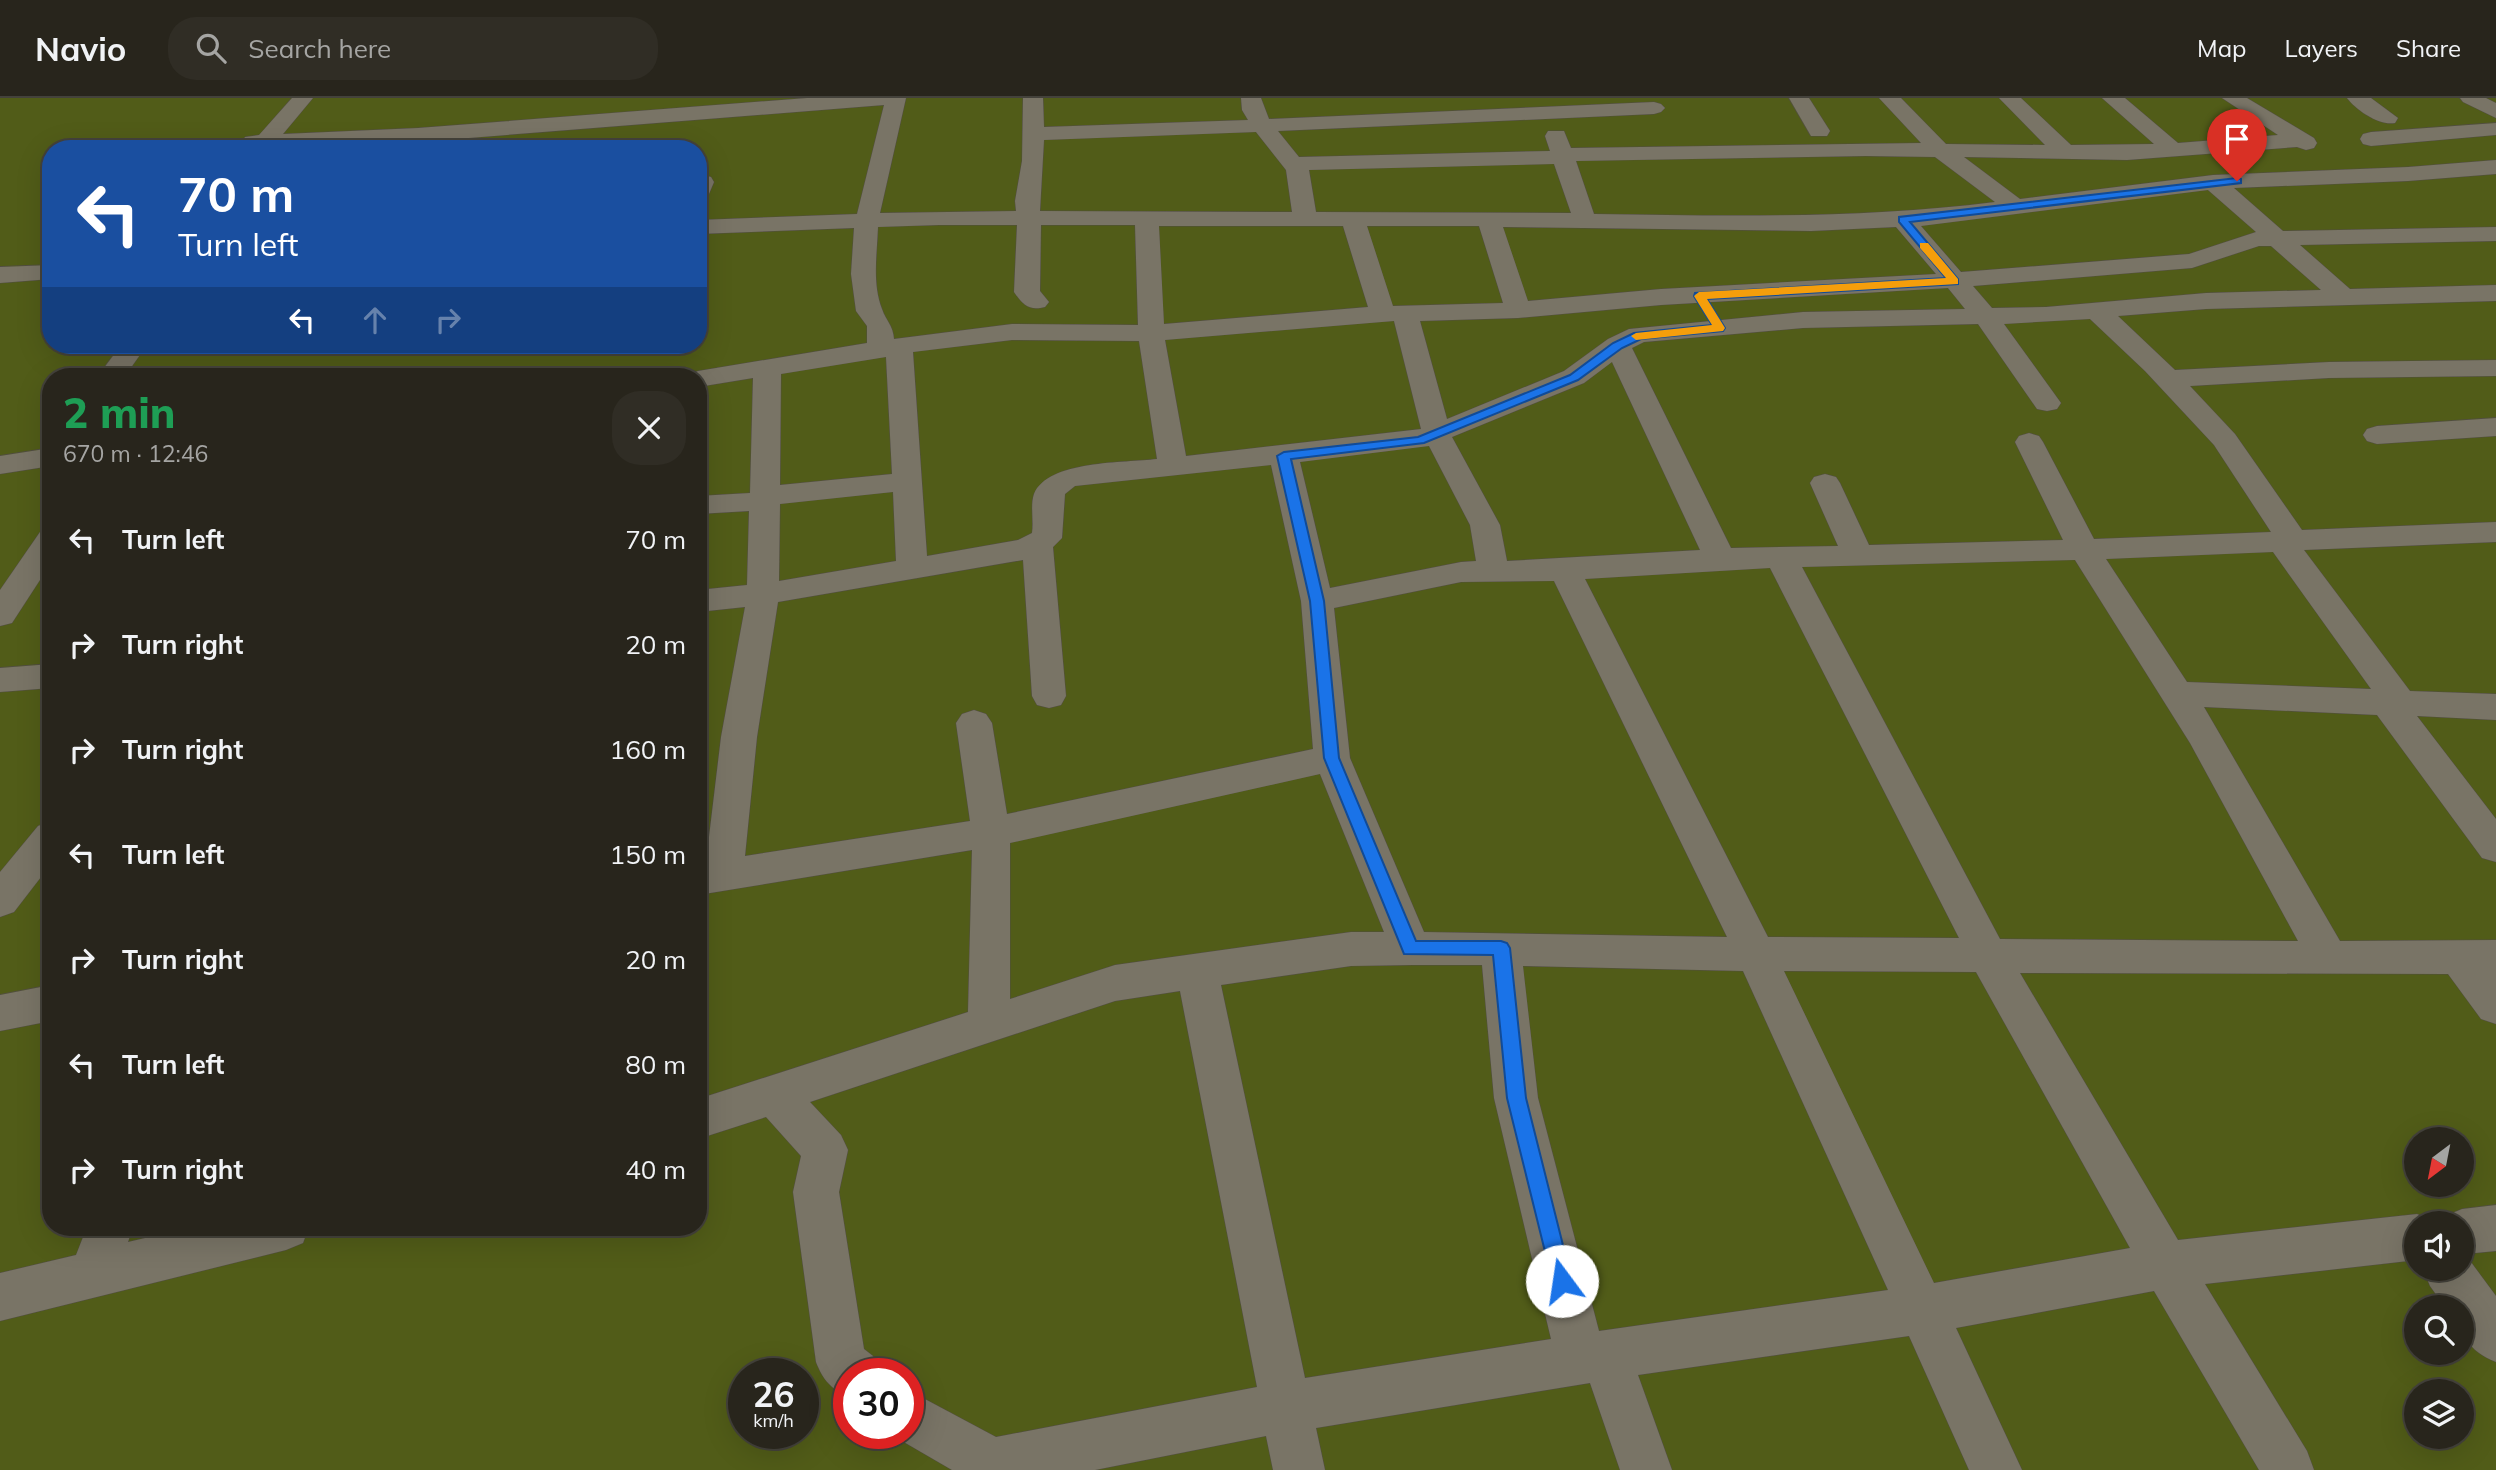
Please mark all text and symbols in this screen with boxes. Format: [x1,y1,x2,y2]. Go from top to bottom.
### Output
search box [168,17,658,80]
text: Navio [35,28,126,69]
icon: search [192,29,230,67]
text: Search here [248,32,391,65]
text: Map [2197,33,2246,63]
text: Layers [2284,33,2358,63]
text: Share [2396,33,2461,63]
pin [2207,109,2267,181]
icon: arrive [2218,120,2256,158]
text: 70 m [178,163,294,224]
icon: left [63,168,154,259]
text: Turn left [178,224,298,264]
icon: left [283,301,321,339]
icon: ahead [356,301,394,339]
icon: right [429,301,467,339]
text: 2 min [63,386,176,439]
button: close [612,391,686,465]
text: 670 m · 12:46 [63,439,208,468]
icon: left [63,521,101,559]
text: Turn left [122,523,224,556]
text: 70 m [625,523,686,556]
icon: right [63,626,101,664]
text: Turn right [122,628,243,661]
text: 20 m [625,628,686,661]
icon: right [63,731,101,769]
text: Turn right [122,733,243,766]
text: 160 m [610,733,686,766]
icon: left [63,836,101,874]
text: Turn left [122,838,224,871]
text: 150 m [610,838,686,871]
icon: right [63,941,101,979]
text: Turn right [122,943,243,976]
text: 20 m [625,943,686,976]
icon: left [63,1046,101,1084]
text: Turn left [122,1048,224,1081]
text: 80 m [625,1048,686,1081]
north arrow [2404,1127,2474,1197]
map controls [2404,1127,2474,1449]
icon: right [63,1151,101,1189]
text: Turn right [122,1153,243,1186]
text: 40 m [625,1153,686,1186]
button: sound [2404,1211,2474,1281]
position arrow [1525,1244,1599,1318]
button: search [2404,1295,2474,1365]
speed limit sign: 30 [833,1358,924,1449]
text: 26 [752,1372,795,1416]
button: layers [2404,1379,2474,1449]
text: km/h [753,1409,794,1432]

